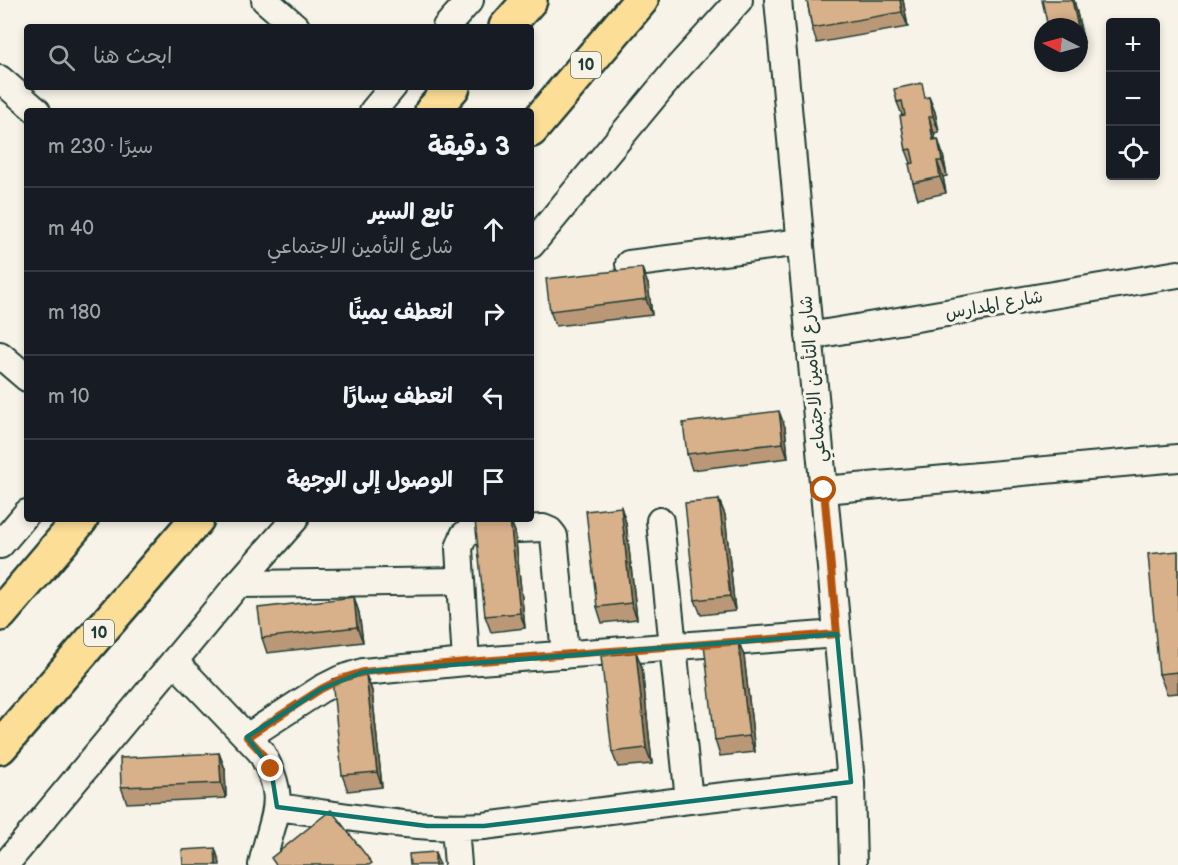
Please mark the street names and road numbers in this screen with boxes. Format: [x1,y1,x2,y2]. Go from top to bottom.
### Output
road number: 10 [571,52,601,78]
street label: شارع المدارس [943,286,1045,325]
street label: شارع التأمين الاجتماعي [795,294,836,463]
road number: 10 [84,620,114,646]

